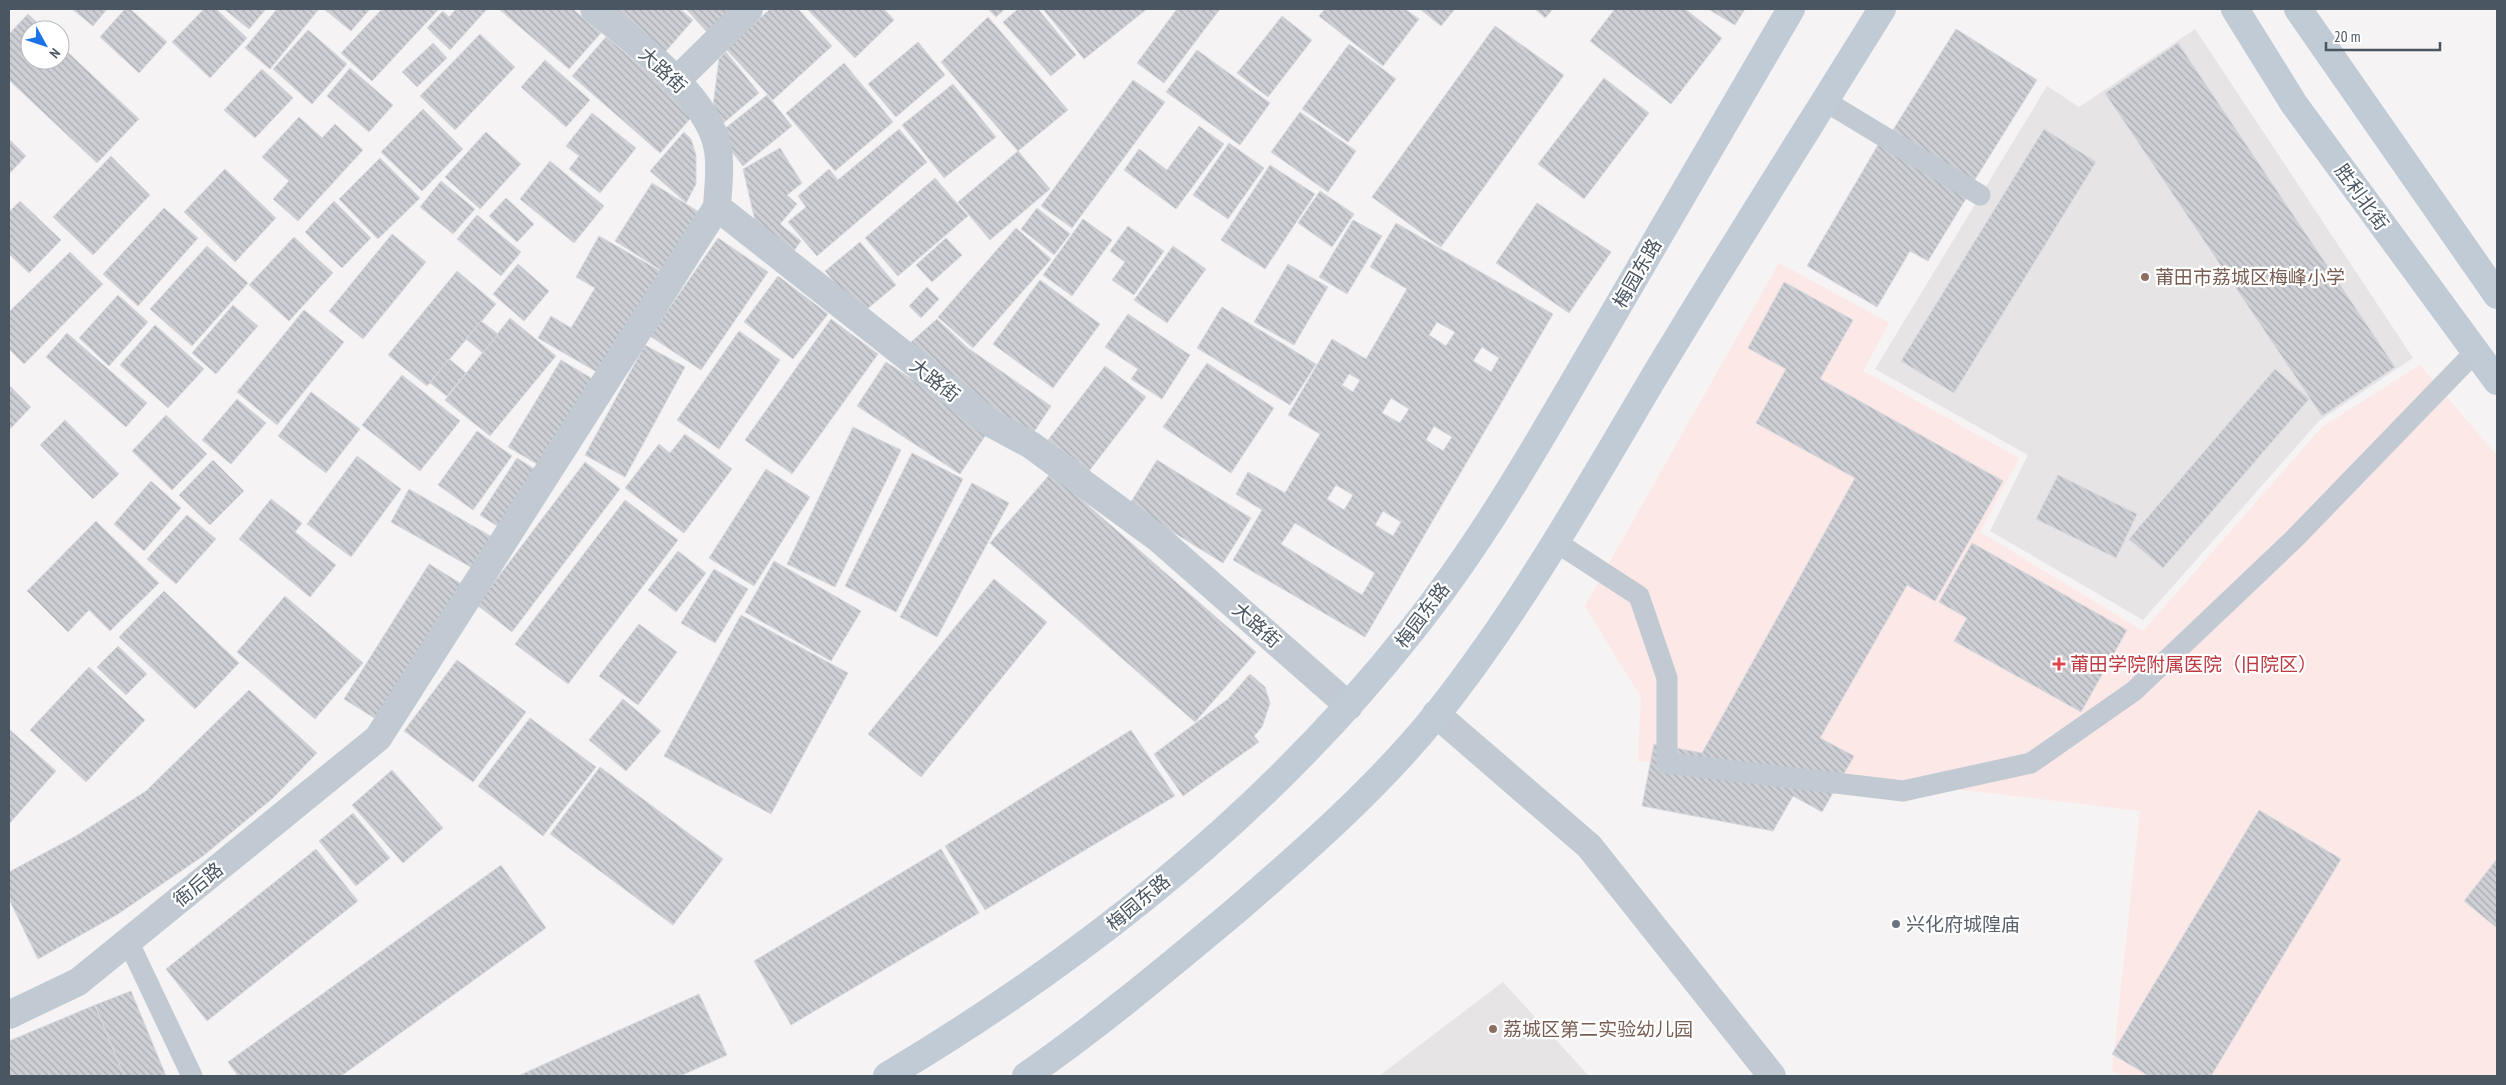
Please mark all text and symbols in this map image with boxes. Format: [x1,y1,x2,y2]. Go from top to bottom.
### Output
north arrow [20,20,70,70]
scale bar [2326,20,2440,52]
text: 20 m [2334,27,2360,46]
street label: 大路街 [634,42,692,98]
text: N [46,45,64,62]
street label: 胜利北街 [2330,159,2394,235]
street label: 梅园东路 [1608,234,1666,312]
place label: 莆田市荔城区梅峰小学 [2155,265,2345,289]
marker: 莆田市荔城区梅峰小学 [2139,271,2151,283]
street label: 大路街 [905,353,965,407]
street label: 梅园东路 [1390,577,1454,653]
street label: 大路街 [1228,597,1286,653]
place label: 莆田学院附属医院（旧院区） [2070,652,2317,676]
marker: 莆田学院附属医院（旧院区） [2052,657,2066,671]
street label: 衙后路 [168,857,228,911]
street label: 梅园东路 [1101,868,1175,936]
place label: 兴化府城隍庙 [1906,912,2020,936]
marker: 兴化府城隍庙 [1890,918,1902,930]
place label: 荔城区第二实验幼儿园 [1503,1017,1693,1041]
marker: 荔城区第二实验幼儿园 [1487,1023,1499,1035]

